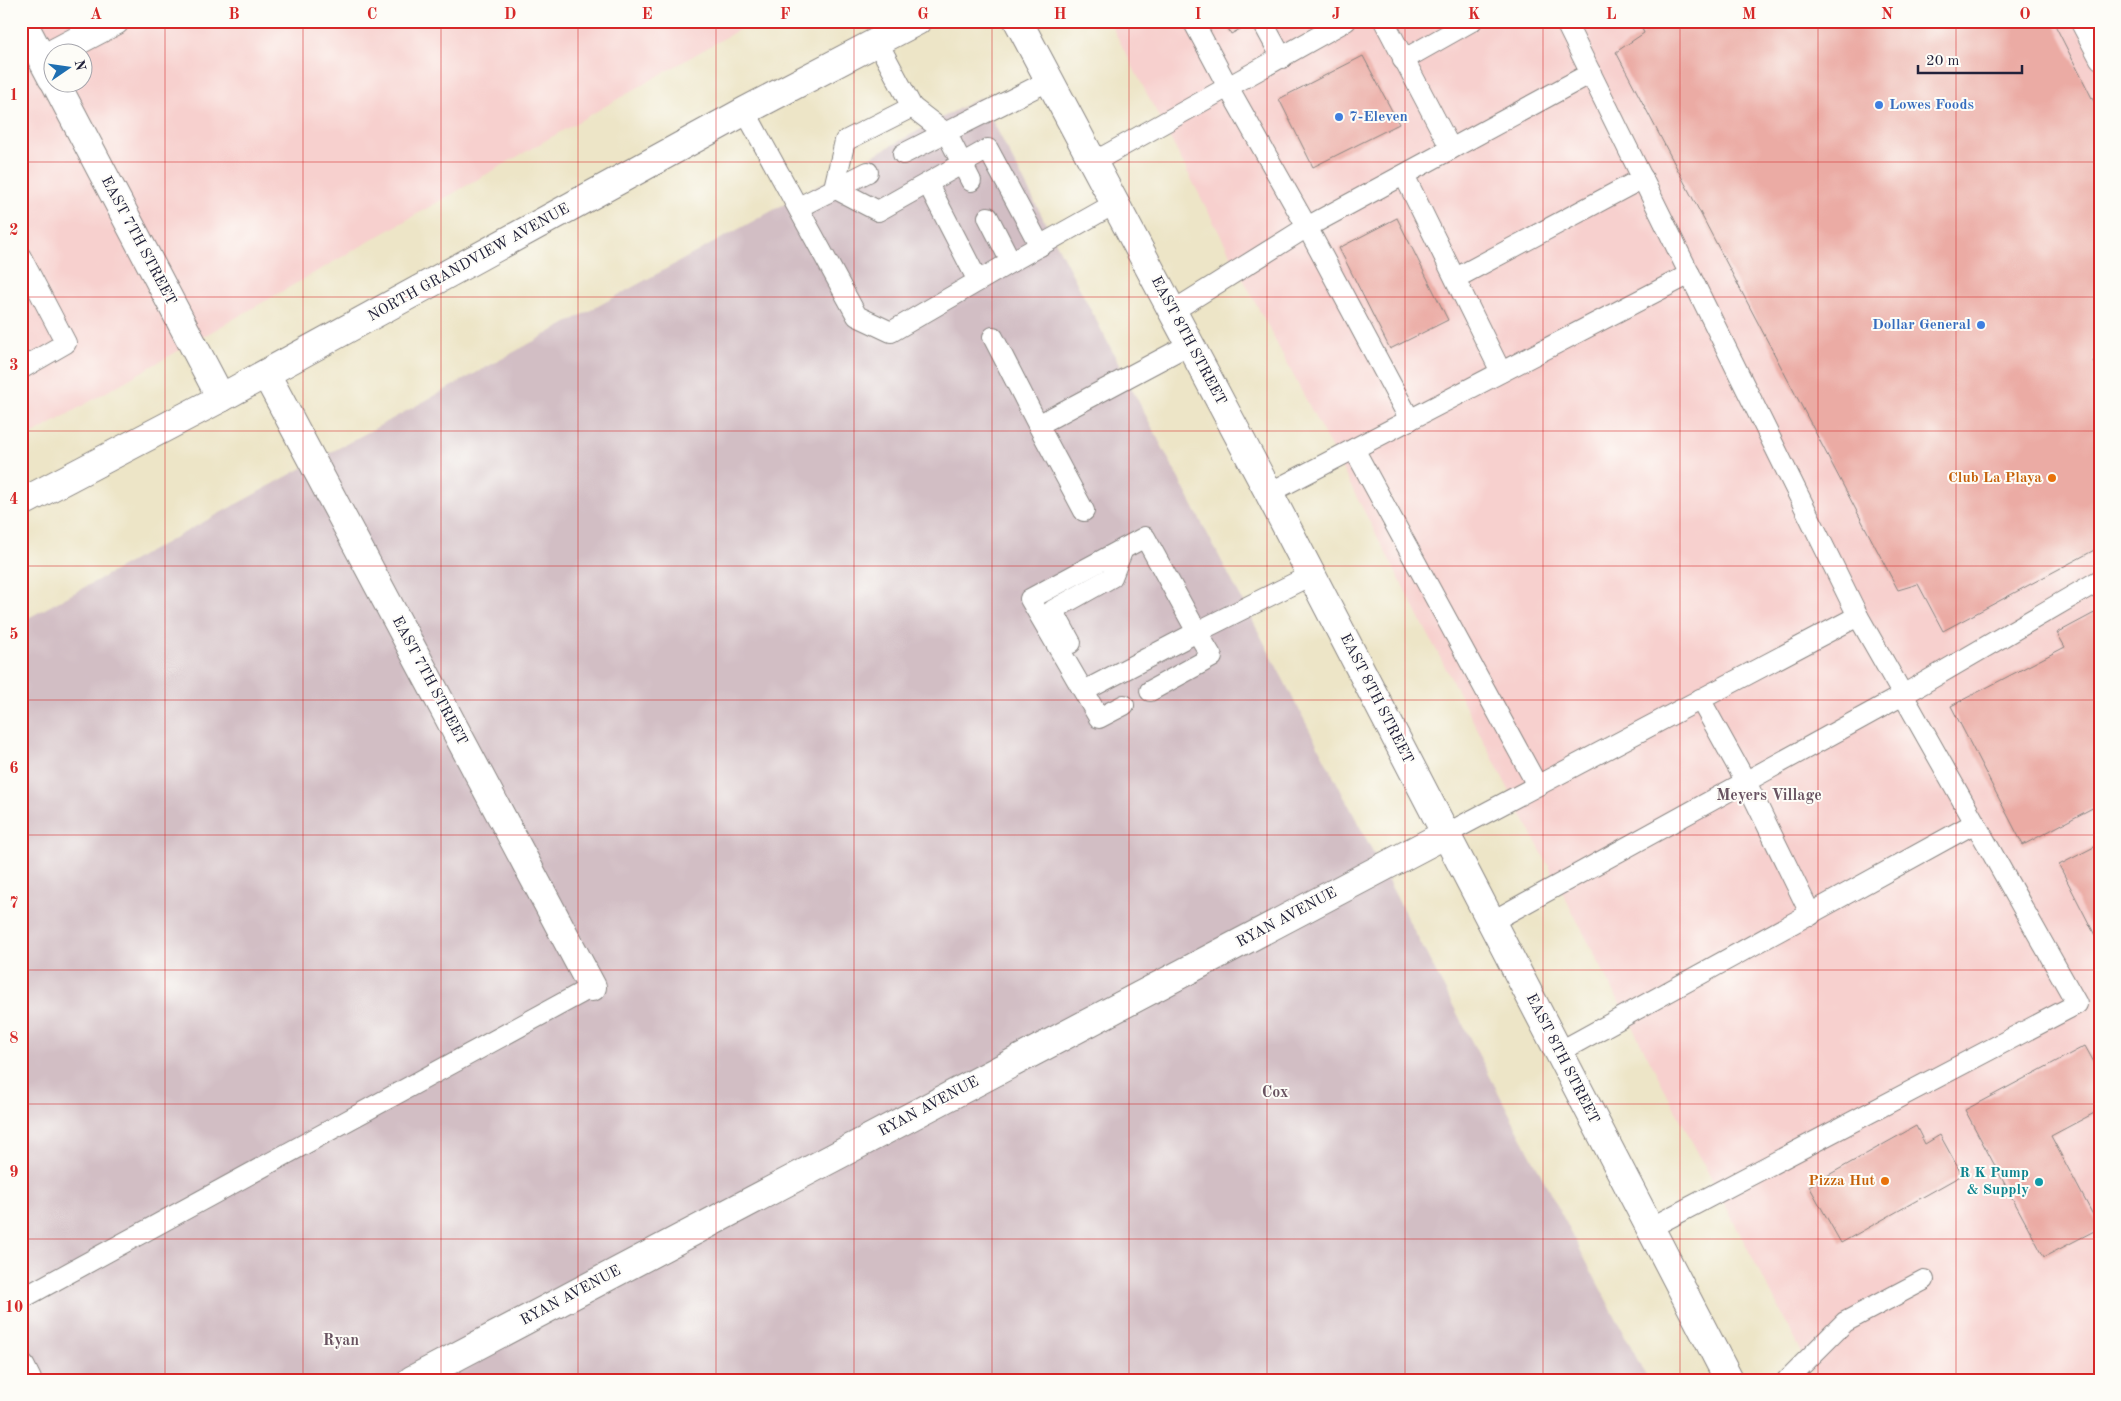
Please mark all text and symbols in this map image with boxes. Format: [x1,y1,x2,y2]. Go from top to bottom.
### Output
text: A [90,7,102,23]
text: B [228,7,240,23]
text: C [367,7,377,23]
text: D [504,7,516,23]
text: E [641,7,653,23]
text: F [780,7,791,23]
text: G [917,7,929,23]
text: H [1053,7,1067,23]
text: I [1194,7,1202,23]
text: J [1332,7,1341,23]
text: K [1468,7,1480,23]
text: L [1606,7,1617,23]
text: M [1742,7,1756,23]
text: N [1881,7,1894,23]
text: O [2019,7,2031,23]
north arrow [42,42,92,92]
scale bar [1918,42,2022,74]
text: 20 m [1926,54,1960,69]
text: N [72,59,88,72]
text: 1 [9,88,19,104]
place label: Lowes Foods [1889,98,1974,113]
marker: Lowes Foods [1873,99,1885,111]
place label: 7-Eleven [1349,110,1408,125]
marker: 7-Eleven [1333,111,1345,123]
street label: EAST 7TH STREET [98,174,178,308]
street label: NORTH GRANDVIEW AVENUE [366,201,572,325]
text: 2 [9,223,19,239]
street label: EAST 8TH STREET [1148,274,1228,408]
place label: Dollar General [1872,318,1971,333]
marker: Dollar General [1975,319,1987,331]
text: 3 [9,358,19,374]
place label: Club La Playa [1948,471,2042,486]
marker: Club La Playa [2046,472,2058,484]
text: 4 [9,492,19,508]
street label: EAST 7TH STREET [389,614,469,748]
text: 5 [9,627,19,643]
street label: EAST 8TH STREET [1337,632,1415,766]
text: 6 [9,761,19,777]
district label: Meyers Village [1716,788,1822,804]
street label: RYAN AVENUE [1234,885,1340,951]
text: 7 [9,896,19,912]
street label: EAST 8TH STREET [1523,992,1601,1126]
text: 8 [9,1031,19,1047]
street label: RYAN AVENUE [876,1074,982,1140]
district label: Cox [1262,1085,1288,1101]
text: 9 [9,1165,19,1181]
place label: R K Pump & Supply [1959,1166,2029,1198]
place label: Pizza Hut [1808,1174,1876,1189]
marker: Pizza Hut [1879,1175,1891,1187]
marker: R K Pump & Supply [2033,1176,2045,1188]
street label: RYAN AVENUE [518,1263,624,1329]
text: 10 [5,1300,23,1316]
district label: Ryan [323,1333,359,1349]

